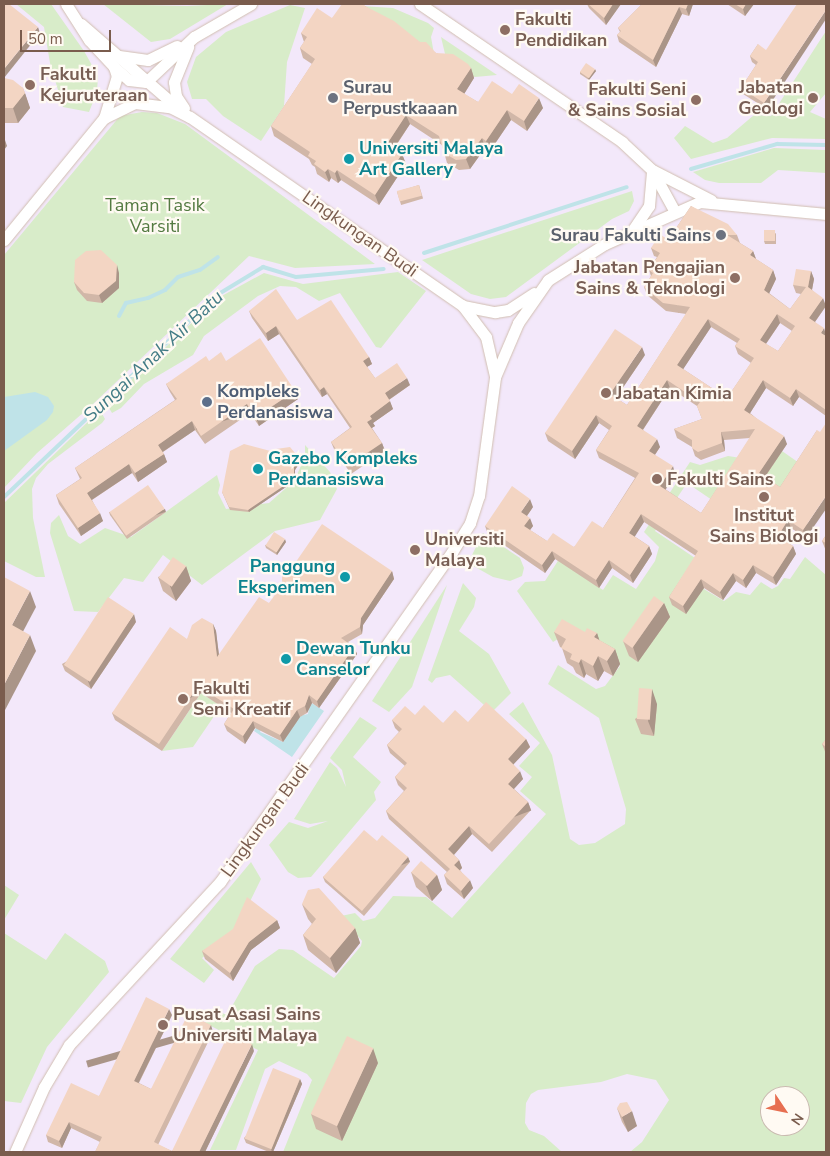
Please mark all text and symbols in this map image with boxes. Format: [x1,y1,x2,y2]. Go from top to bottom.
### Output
place label: Fakulti Pendidikan [515,9,607,52]
scale bar [22,20,114,52]
marker: Fakulti Pendidikan [499,24,511,36]
text: 50 m [28,29,63,49]
place label: Fakulti Kejuruteraan [40,64,148,106]
place label: Surau Perpustkaaan [343,77,458,120]
place label: Jabatan Geologi [738,77,803,120]
marker: Fakulti Kejuruteraan [24,79,36,91]
place label: Fakulti Seni & Sains Sosial [567,79,686,122]
marker: Surau Perpustkaaan [327,92,339,104]
marker: Jabatan Geologi [807,92,819,104]
marker: Fakulti Seni & Sains Sosial [690,94,702,106]
place label: Universiti Malaya Art Gallery [359,138,503,180]
marker: Universiti Malaya Art Gallery [343,153,355,165]
street label: Lingkungan Budi [298,186,422,282]
park label: Taman Tasik Varsiti [105,195,205,238]
place label: Surau Fakulti Sains [550,224,711,246]
marker: Surau Fakulti Sains [715,229,727,241]
place label: Jabatan Pengajian Sains & Teknologi [574,257,725,300]
marker: Jabatan Pengajian Sains & Teknologi [729,272,741,284]
water label: Sungai Anak Air Batu [79,286,229,428]
place label: Kompleks Perdanasiswa [217,381,333,424]
place label: Jabatan Kimia [616,382,732,404]
marker: Jabatan Kimia [600,387,612,399]
marker: Kompleks Perdanasiswa [201,396,213,408]
place label: Gazebo Kompleks Perdanasiswa [268,448,418,490]
marker: Gazebo Kompleks Perdanasiswa [252,463,264,475]
place label: Fakulti Sains [667,468,774,490]
marker: Fakulti Sains [651,473,663,485]
marker: Institut Sains Biologi [758,491,770,503]
place label: Institut Sains Biologi [710,505,818,548]
place label: Universiti Malaya [425,529,504,572]
marker: Universiti Malaya [409,544,421,556]
place label: Panggung Eksperimen [238,556,335,598]
marker: Panggung Eksperimen [339,571,351,583]
place label: Dewan Tunku Canselor [296,638,411,681]
marker: Dewan Tunku Canselor [280,653,292,665]
place label: Fakulti Seni Kreatif [193,678,291,721]
marker: Fakulti Seni Kreatif [177,693,189,705]
street label: Lingkungan Budi [216,759,314,881]
place label: Pusat Asasi Sains Universiti Malaya [173,1004,321,1046]
marker: Pusat Asasi Sains Universiti Malaya [157,1019,169,1031]
north arrow [760,1086,810,1136]
text: N [786,1109,808,1129]

